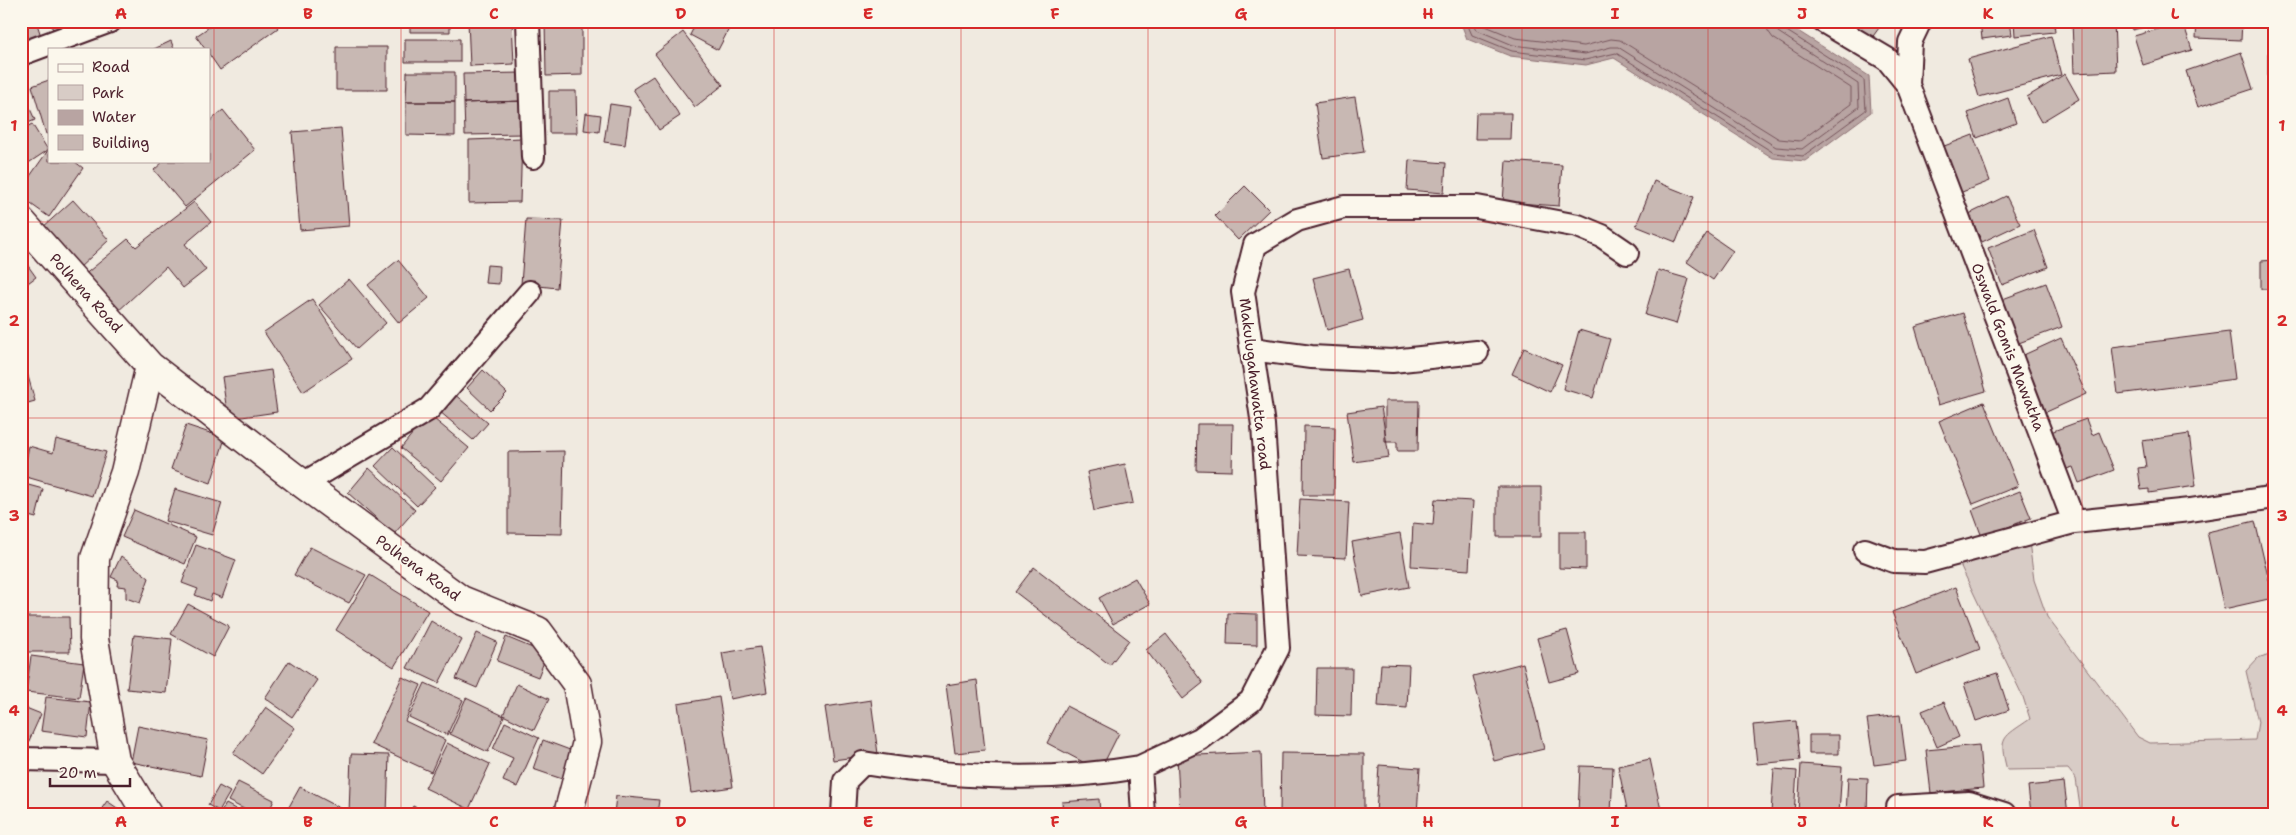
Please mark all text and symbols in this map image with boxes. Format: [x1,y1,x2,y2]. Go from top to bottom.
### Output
text: A [115,3,127,24]
text: B [303,3,313,24]
text: C [489,3,499,24]
text: D [675,3,687,24]
text: E [863,3,873,24]
text: F [1050,3,1060,24]
text: G [1235,3,1248,24]
text: H [1422,3,1434,24]
text: I [1611,3,1620,24]
text: J [1797,3,1807,24]
text: K [1983,3,1994,24]
text: L [2171,3,2180,24]
legend [48,48,210,162]
text: Road [92,57,130,77]
text: Park [92,83,124,103]
text: Water [92,107,136,127]
text: 1 [10,115,18,136]
text: 1 [2278,115,2286,136]
text: Building [92,133,149,153]
street label: Polhena Road [45,249,127,337]
street label: Oswald Gomis Mawatha [1967,260,2050,435]
street label: Makulugahawatta road [1235,297,1276,472]
text: 2 [8,310,20,331]
text: 2 [2276,310,2288,331]
text: 3 [8,505,20,526]
text: 3 [2276,505,2288,526]
street label: Polhena Road [371,530,465,606]
text: 4 [8,700,20,721]
text: 4 [2276,700,2288,721]
scale bar [50,755,130,787]
text: 20 m [58,763,97,783]
text: A [115,811,127,832]
text: B [303,811,313,832]
text: C [489,811,499,832]
text: D [675,811,687,832]
text: E [863,811,873,832]
text: F [1050,811,1060,832]
text: G [1235,811,1248,832]
text: H [1422,811,1434,832]
text: I [1611,811,1620,832]
text: J [1797,811,1807,832]
text: K [1983,811,1994,832]
text: L [2171,811,2180,832]

